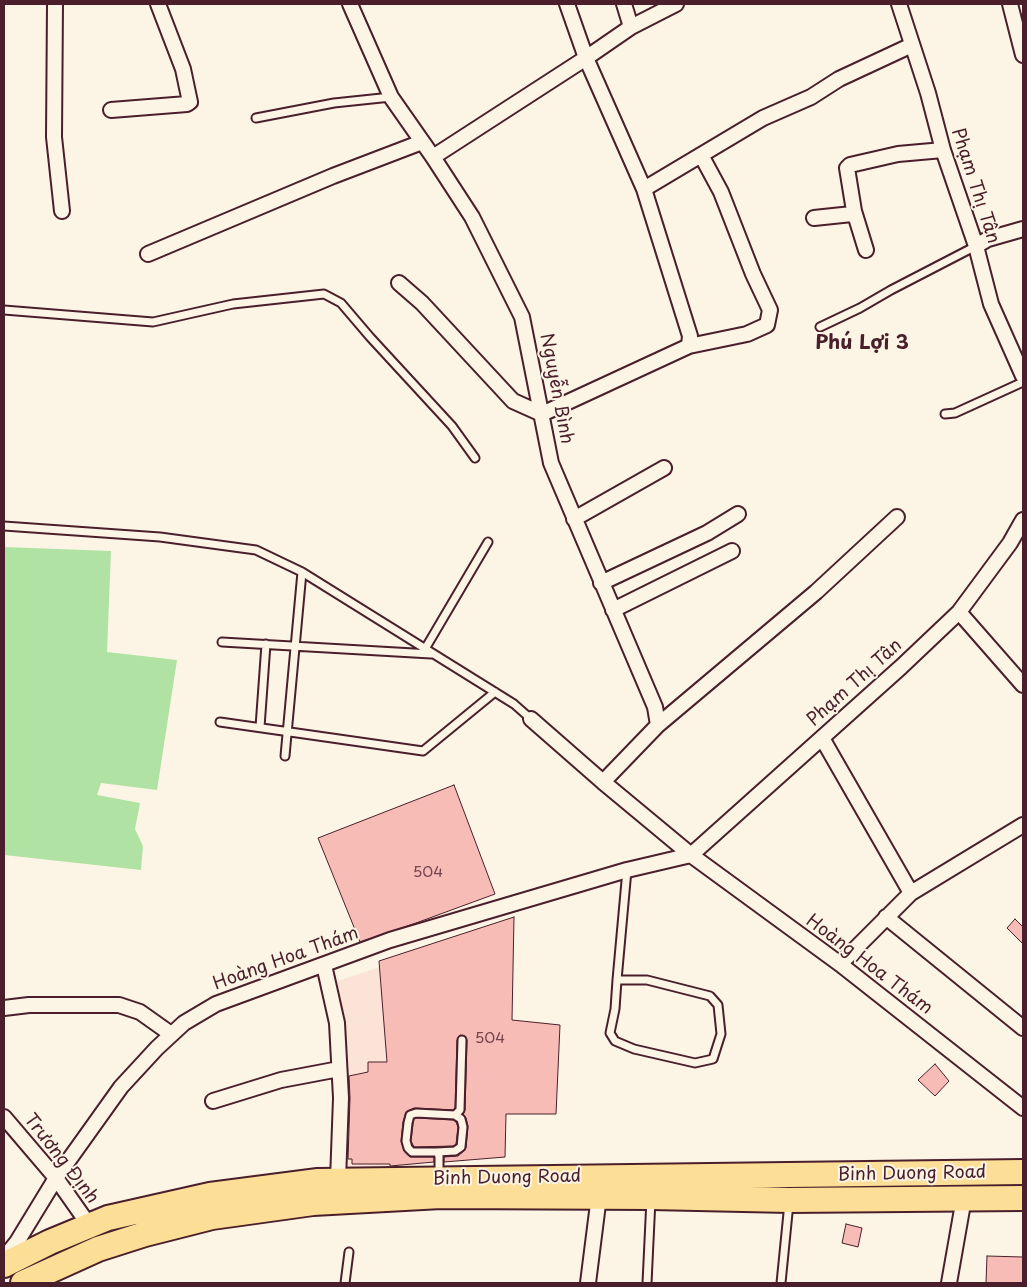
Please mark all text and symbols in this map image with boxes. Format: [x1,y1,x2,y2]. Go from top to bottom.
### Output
street label: Phạm Thị Tân [946,126,1004,246]
district label: Phú Lợi 3 [815,331,909,355]
street label: Nguyễn Bình [535,332,577,446]
street label: Phạm Thị Tân [803,635,907,731]
house number: 504 [413,864,443,882]
street label: Hoàng Hoa Thám [801,910,937,1020]
street label: Hoàng Hoa Thám [210,923,362,995]
house number: 504 [475,1030,505,1048]
street label: Trương Định [19,1110,103,1208]
street label: Binh Duong Road [838,1162,986,1186]
street label: Binh Duong Road [433,1166,581,1190]

